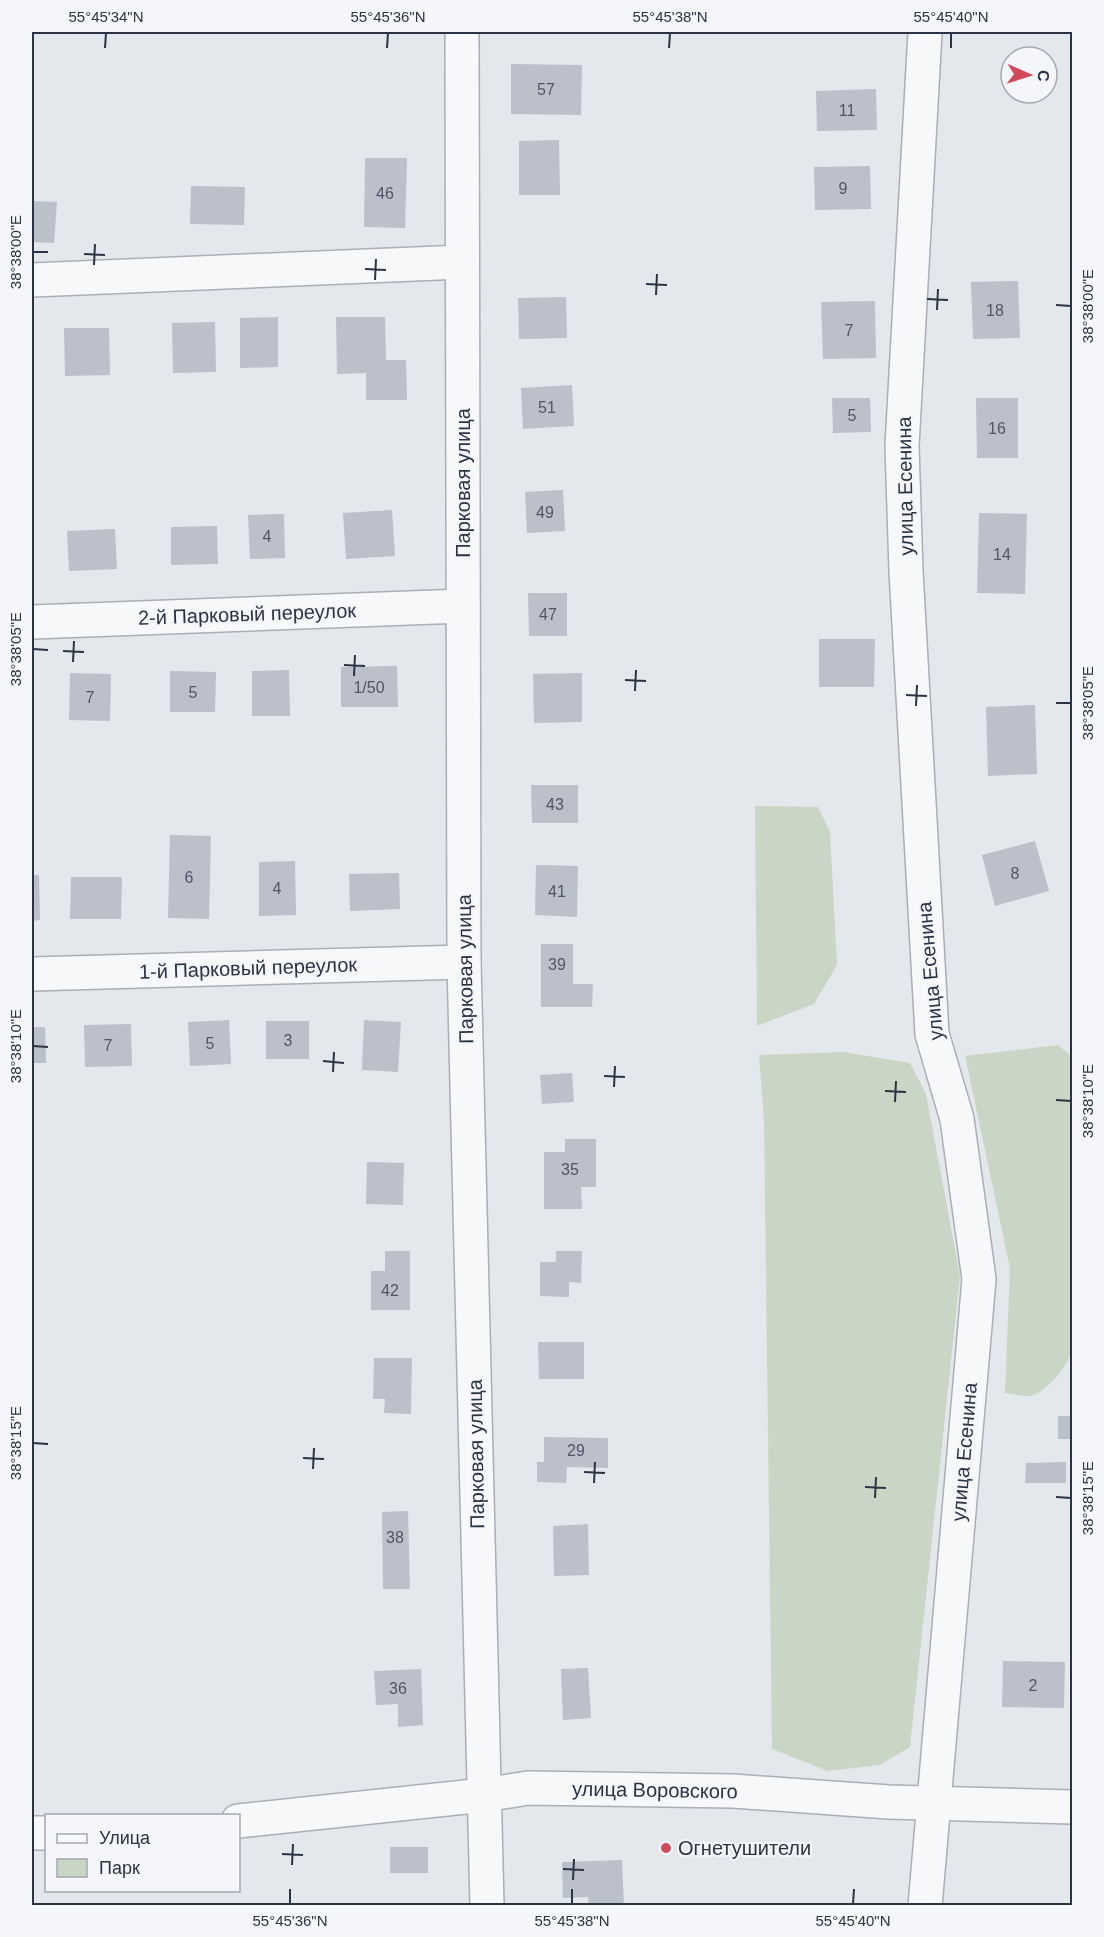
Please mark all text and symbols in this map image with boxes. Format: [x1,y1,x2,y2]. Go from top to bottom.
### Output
text: 55°45'34"N [68,8,144,25]
text: 55°45'36"N [350,8,426,25]
text: 55°45'38"N [632,8,708,25]
text: 55°45'40"N [913,8,989,25]
north arrow [999,45,1059,105]
text: С [1035,70,1052,82]
house number: 57 [537,81,555,98]
house number: 11 [839,102,855,119]
house number: 9 [839,180,848,197]
house number: 46 [376,185,394,202]
text: 38°38'00"E [7,215,24,289]
text: 38°38'00"E [1079,269,1096,343]
house number: 18 [986,302,1004,319]
house number: 7 [845,322,854,339]
house number: 51 [538,399,556,416]
street label: Парковая улица [452,407,474,558]
house number: 5 [848,407,857,424]
street label: улица Есенина [893,415,917,556]
house number: 16 [988,420,1006,437]
house number: 49 [536,504,554,521]
house number: 4 [263,528,272,545]
house number: 14 [993,546,1011,563]
street label: 2-й Парковый переулок [138,599,357,629]
house number: 47 [539,606,557,623]
text: 38°38'05"E [7,612,24,686]
text: 38°38'05"E [1079,666,1096,740]
house number: 1/50 [353,679,385,696]
house number: 5 [189,684,198,701]
house number: 7 [86,689,95,706]
house number: 43 [546,796,564,813]
house number: 8 [1011,865,1020,882]
house number: 6 [185,869,194,886]
house number: 4 [273,880,282,897]
house number: 41 [548,883,566,900]
street label: Парковая улица [453,893,477,1044]
street label: улица Есенина [913,900,947,1041]
street label: 1-й Парковый переулок [139,953,358,983]
house number: 39 [548,956,566,973]
text: 38°38'10"E [7,1009,24,1083]
house number: 3 [284,1032,293,1049]
house number: 5 [206,1035,215,1052]
house number: 7 [104,1037,113,1054]
text: 38°38'10"E [1079,1064,1096,1138]
house number: 35 [561,1161,579,1178]
house number: 42 [381,1282,399,1299]
street label: Парковая улица [464,1378,488,1529]
street label: улица Есенина [947,1381,981,1522]
text: 38°38'15"E [7,1406,24,1480]
house number: 29 [567,1442,585,1459]
text: 38°38'15"E [1079,1461,1096,1535]
house number: 38 [386,1529,404,1546]
house number: 2 [1029,1677,1038,1694]
house number: 36 [389,1680,407,1697]
street label: улица Воровского [572,1778,738,1802]
legend [45,1814,240,1892]
text: Улица [99,1828,151,1848]
place label: Огнетушители [678,1837,811,1859]
marker: Огнетушители [659,1841,673,1855]
text: Парк [99,1858,140,1878]
text: 55°45'36"N [252,1912,328,1929]
text: 55°45'38"N [534,1912,610,1929]
text: 55°45'40"N [815,1912,891,1929]

